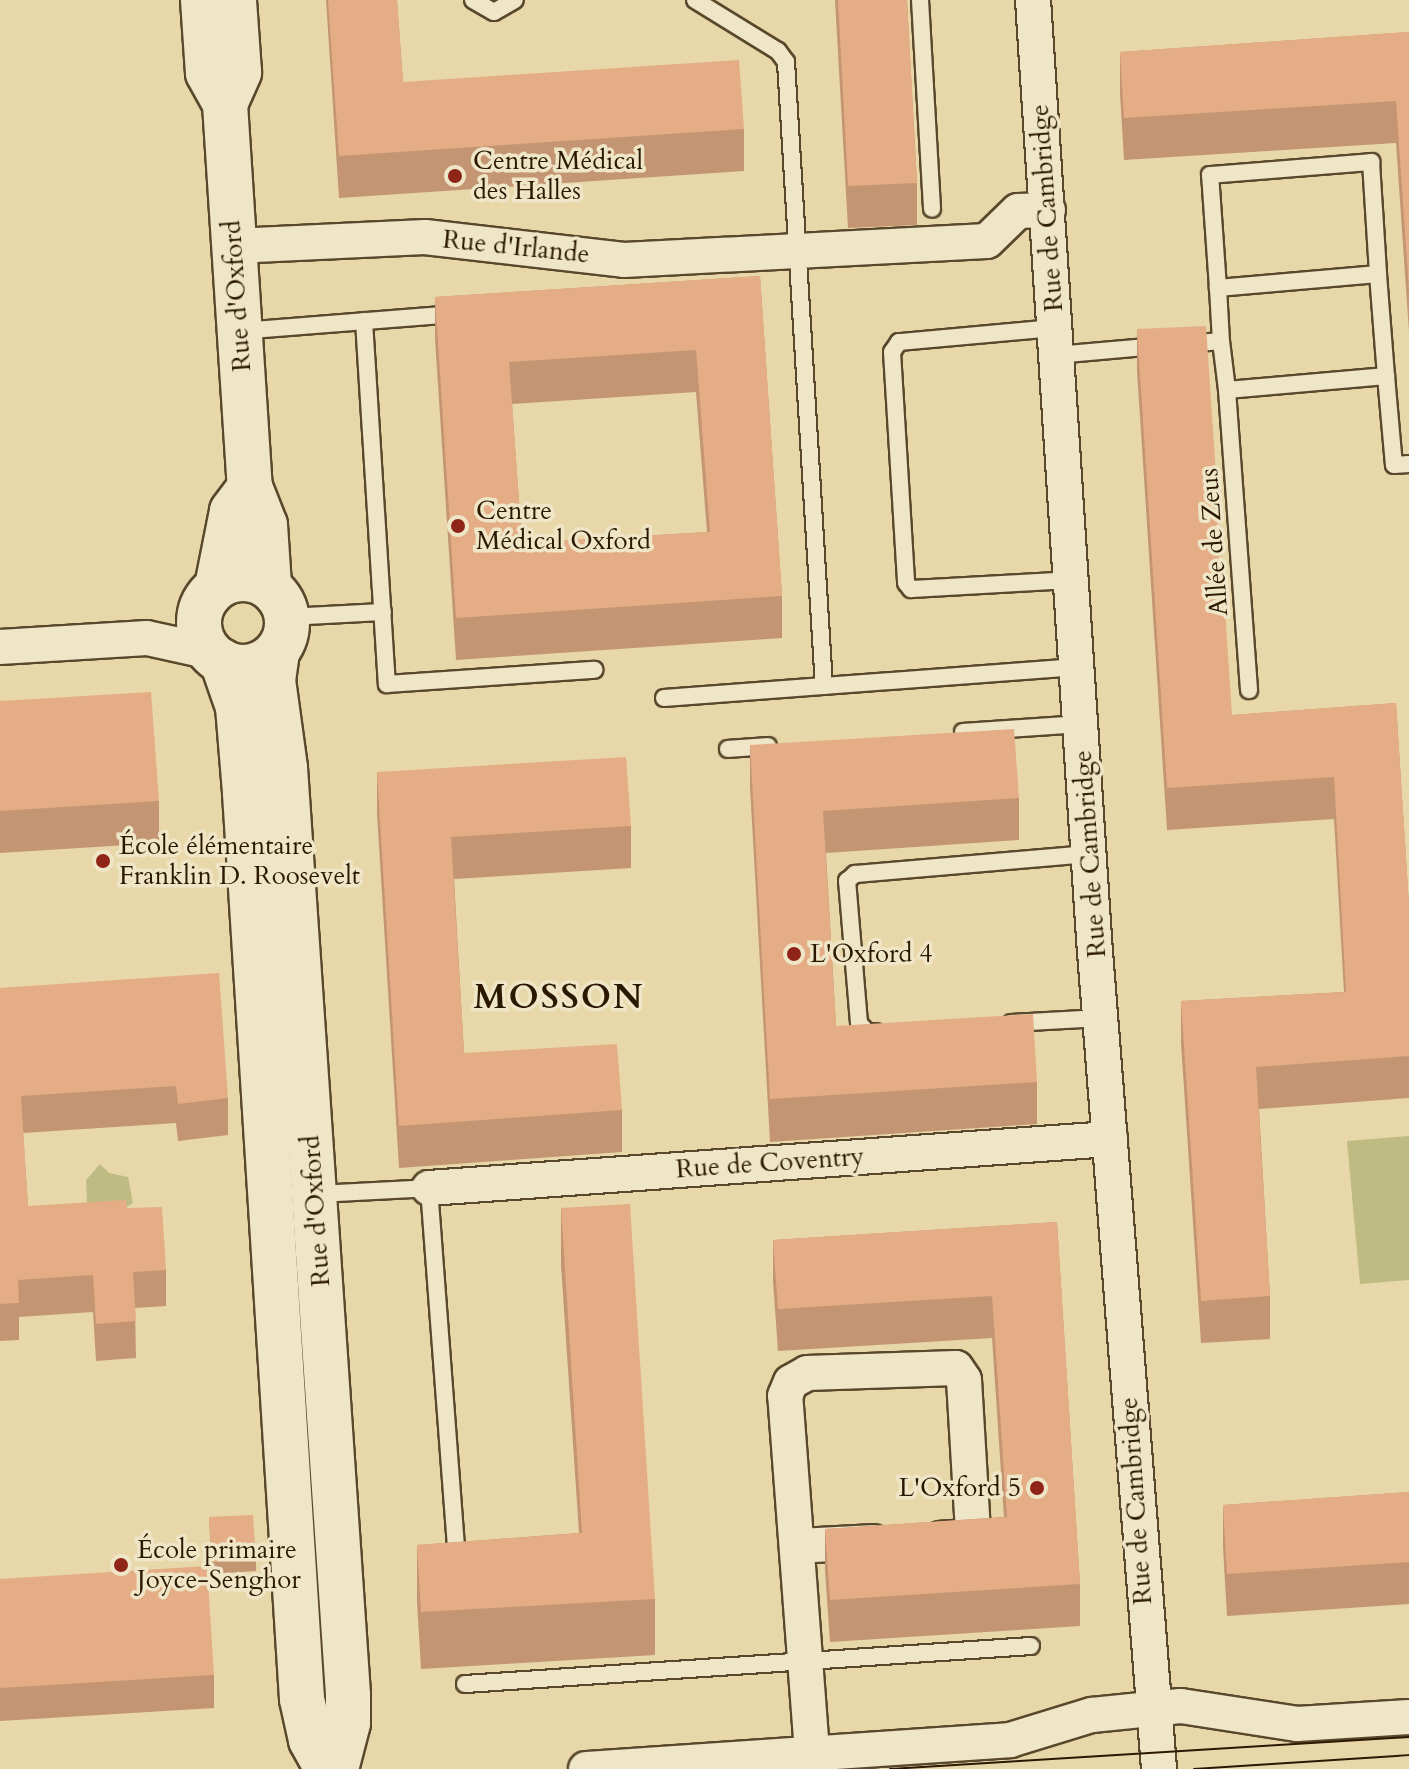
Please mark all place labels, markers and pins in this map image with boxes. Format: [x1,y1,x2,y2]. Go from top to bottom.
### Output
place label: Centre Médical des Halles [473,145,643,206]
marker: Centre Médical des Halles [444,165,466,187]
place label: Centre Médical Oxford [476,495,651,556]
marker: Centre Médical Oxford [447,515,469,537]
place label: École élémentaire Franklin D. Roosevelt [119,830,360,892]
marker: École élémentaire Franklin D. Roosevelt [94,852,112,870]
place label: L'Oxford 4 [810,938,933,970]
marker: L'Oxford 4 [785,945,803,963]
place label: L'Oxford 5 [898,1472,1021,1504]
marker: L'Oxford 5 [1028,1479,1046,1497]
place label: École primaire Joyce-Senghor [137,1534,301,1596]
marker: École primaire Joyce-Senghor [112,1556,130,1574]

